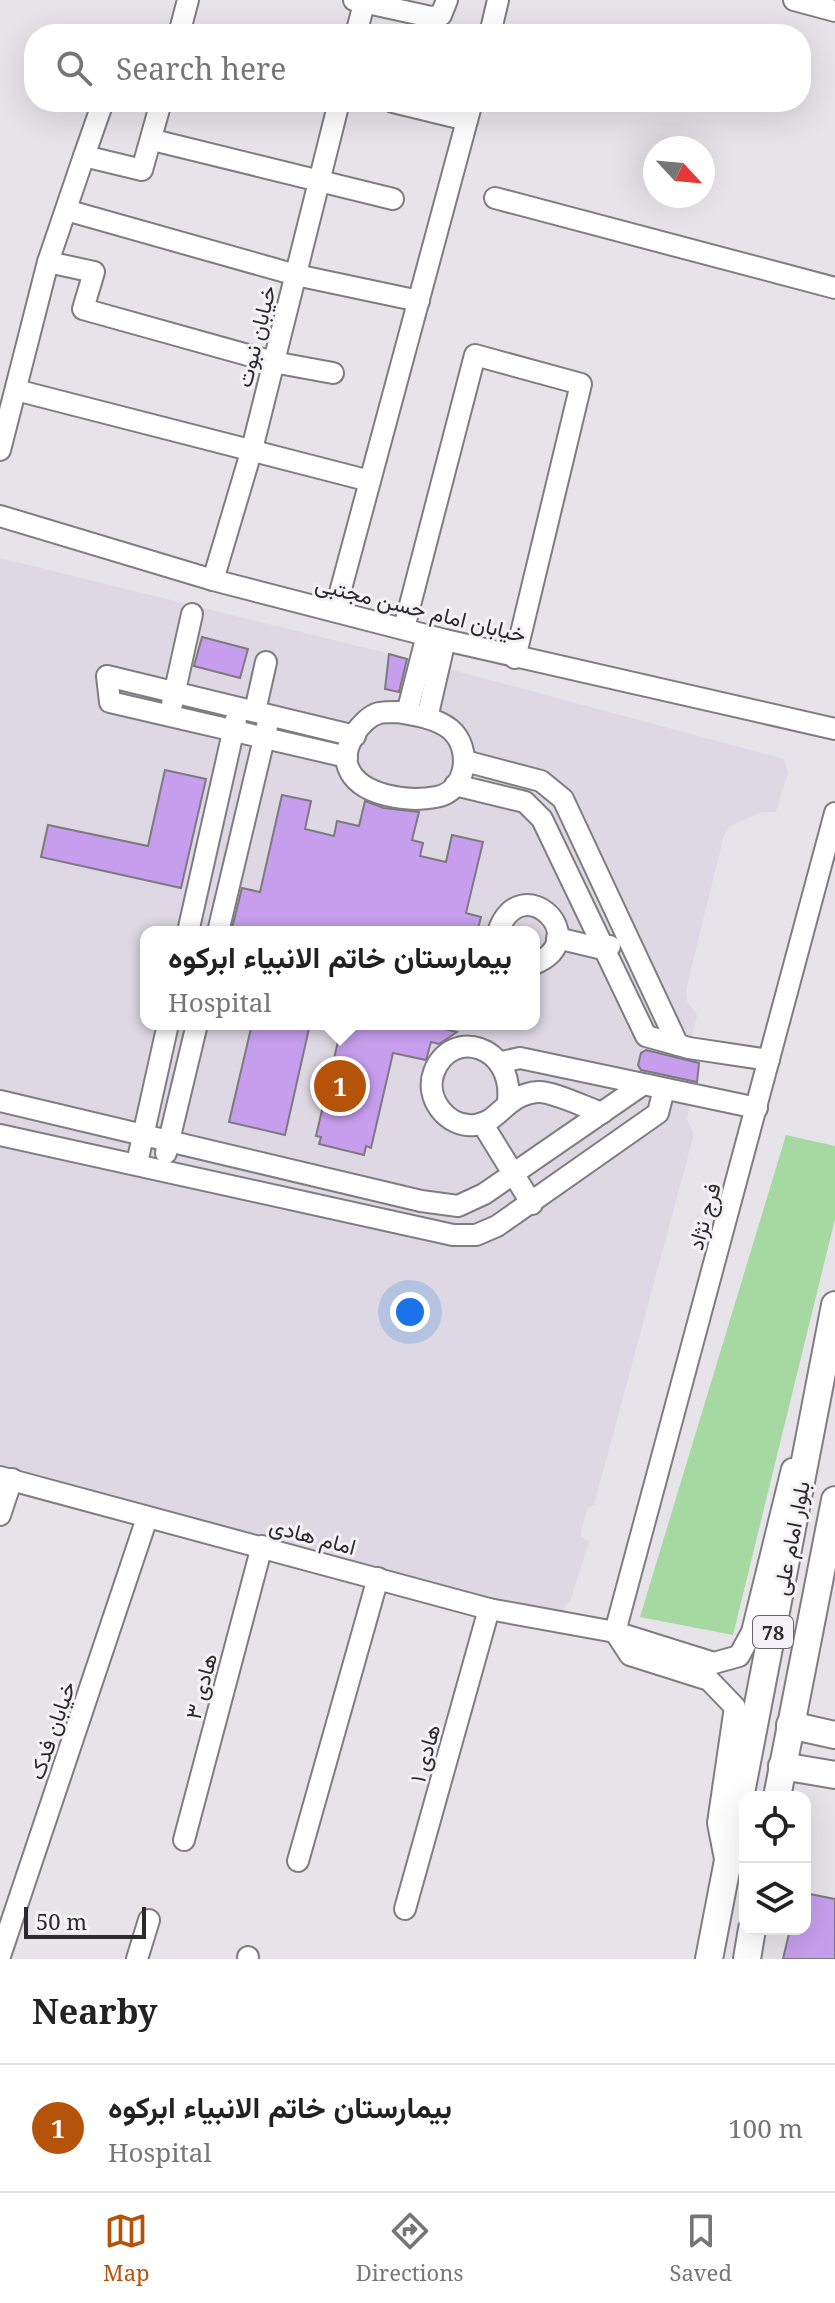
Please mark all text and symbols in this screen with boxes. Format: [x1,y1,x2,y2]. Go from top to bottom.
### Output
search box [24,24,811,112]
icon: search [52,46,96,90]
text: Search here [116,48,286,89]
north arrow [643,136,715,208]
street label: خیابان نبوت [228,282,282,390]
street label: خیابان امام حسن مجتبی [312,567,530,650]
popup [140,926,540,1030]
text: بیمارستان خاتم الانبیاء ابرکوه [168,936,512,977]
text: Hospital [168,984,272,1020]
pin: 1 [314,1056,366,1116]
street label: فرج نژاد [679,1179,728,1253]
your location [390,1292,430,1332]
street label: بلوار امام علی [764,1478,817,1598]
street label: امام هادی [266,1509,360,1562]
road number: 78 [753,1616,793,1648]
street label: هادی ۳ [177,1650,223,1722]
street label: خیابان فدک [20,1677,82,1783]
street label: هادی ۱ [401,1720,447,1786]
map controls [739,1791,811,1935]
button: locate [739,1791,811,1863]
button: layers [739,1863,811,1935]
scale bar [24,1903,146,1939]
text: 50 m [36,1906,87,1936]
text: Nearby [32,1988,158,2034]
text: بیمارستان خاتم الانبیاء ابرکوه [108,2086,452,2127]
text: 1 [51,2110,65,2146]
text: 100 m [728,2110,803,2146]
text: Hospital [108,2134,211,2170]
tab: Map [103,2209,150,2287]
tab: Directions [356,2209,463,2287]
tab: Saved [670,2209,732,2287]

